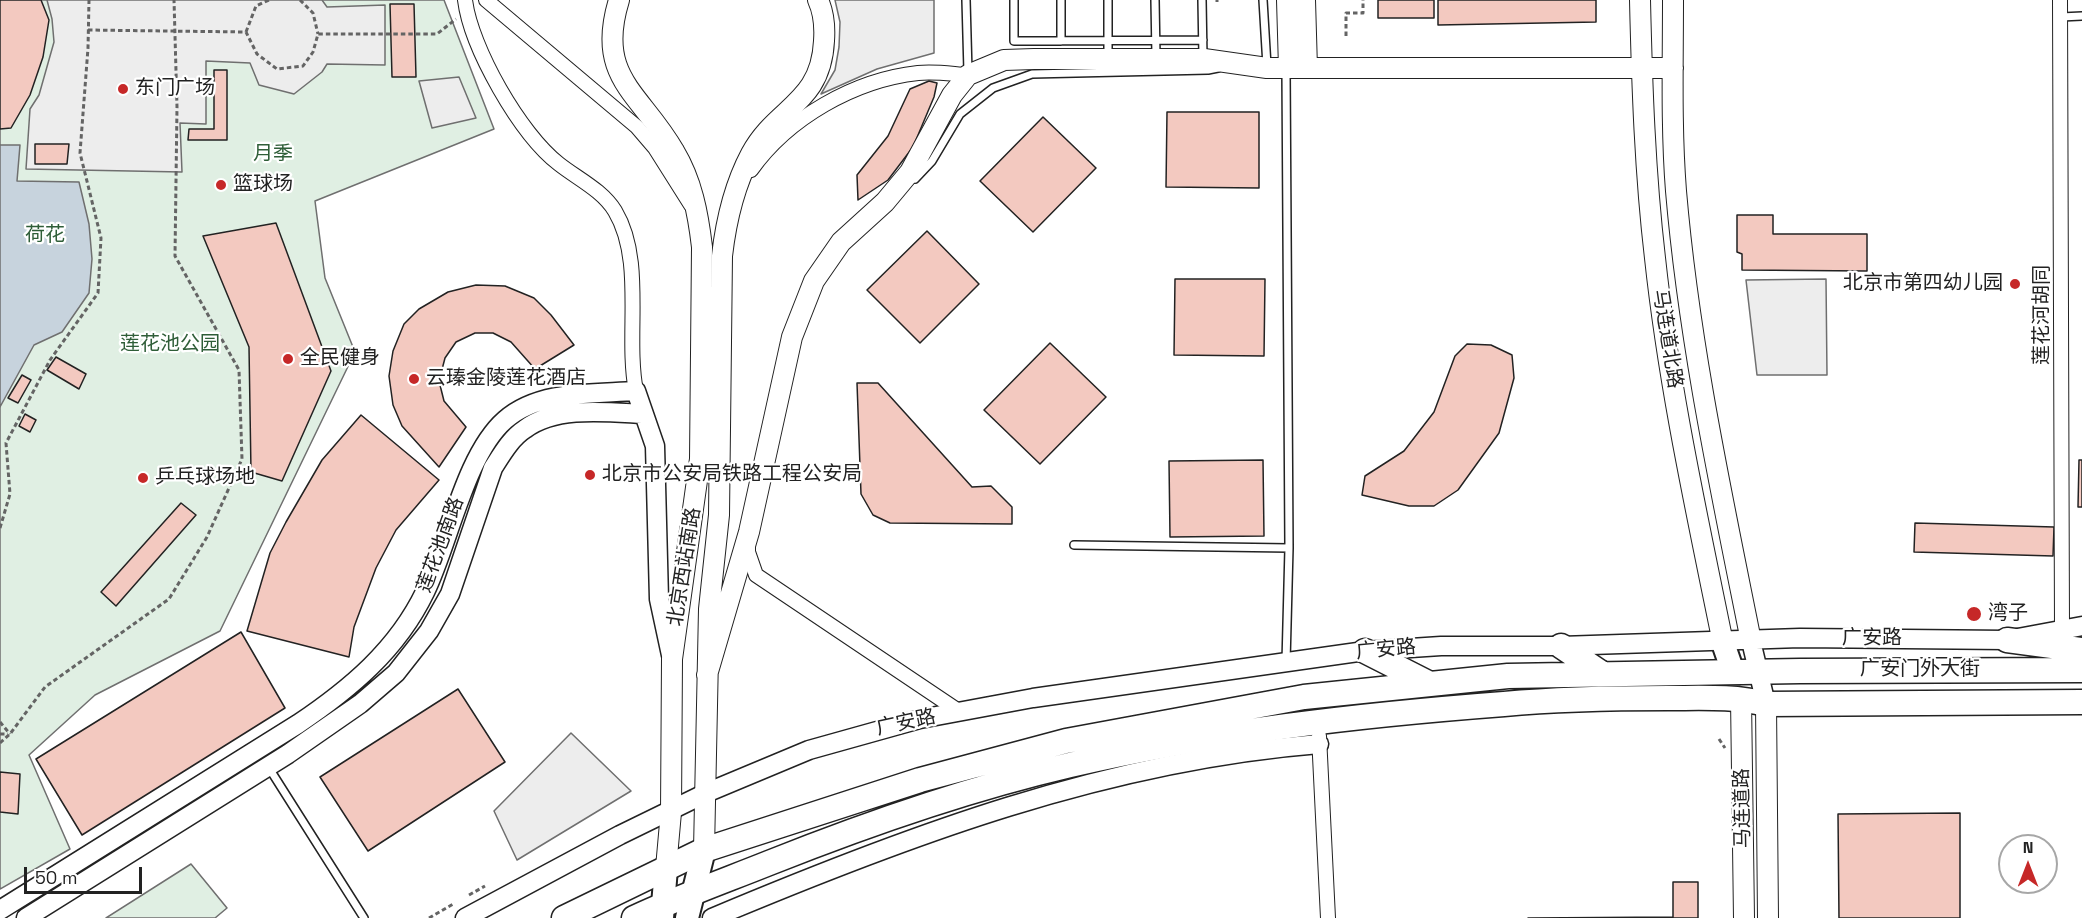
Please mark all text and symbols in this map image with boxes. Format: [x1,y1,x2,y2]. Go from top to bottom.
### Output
place label: 东门广场 [135,77,215,101]
marker: 东门广场 [116,82,130,96]
park label: 月季 [253,143,293,167]
place label: 篮球场 [233,173,293,197]
marker: 篮球场 [214,178,228,192]
park label: 荷花 [25,224,65,248]
street label: 莲花河胡同 [2031,265,2055,365]
place label: 北京市第四幼儿园 [1843,272,2003,296]
marker: 北京市第四幼儿园 [2008,277,2022,291]
street label: 马连道北路 [1647,288,1687,390]
park label: 莲花池公园 [120,333,220,357]
place label: 全民健身 [300,347,380,371]
marker: 全民健身 [281,352,295,366]
place label: 云瑧金陵莲花酒店 [426,367,586,391]
marker: 云瑧金陵莲花酒店 [407,372,421,386]
place label: 北京市公安局铁路工程公安局 [602,463,862,487]
place label: 乒乓球场地 [155,466,255,490]
marker: 北京市公安局铁路工程公安局 [583,468,597,482]
marker: 乒乓球场地 [136,471,150,485]
street label: 莲花池南路 [413,494,469,596]
street label: 北京西站南路 [664,506,706,628]
place label: 湾子 [1988,602,2028,626]
marker: 湾子 [1965,605,1983,623]
street label: 广安路 [1842,627,1902,651]
street label: 广安路 [1355,635,1417,665]
street label: 广安门外大街 [1860,658,1980,682]
street label: 广安路 [874,705,938,741]
street label: 马连道路 [1730,768,1756,848]
north arrow [1998,834,2058,894]
text: N [2023,837,2033,858]
scale bar [27,855,146,893]
text: 50 m [35,866,77,889]

